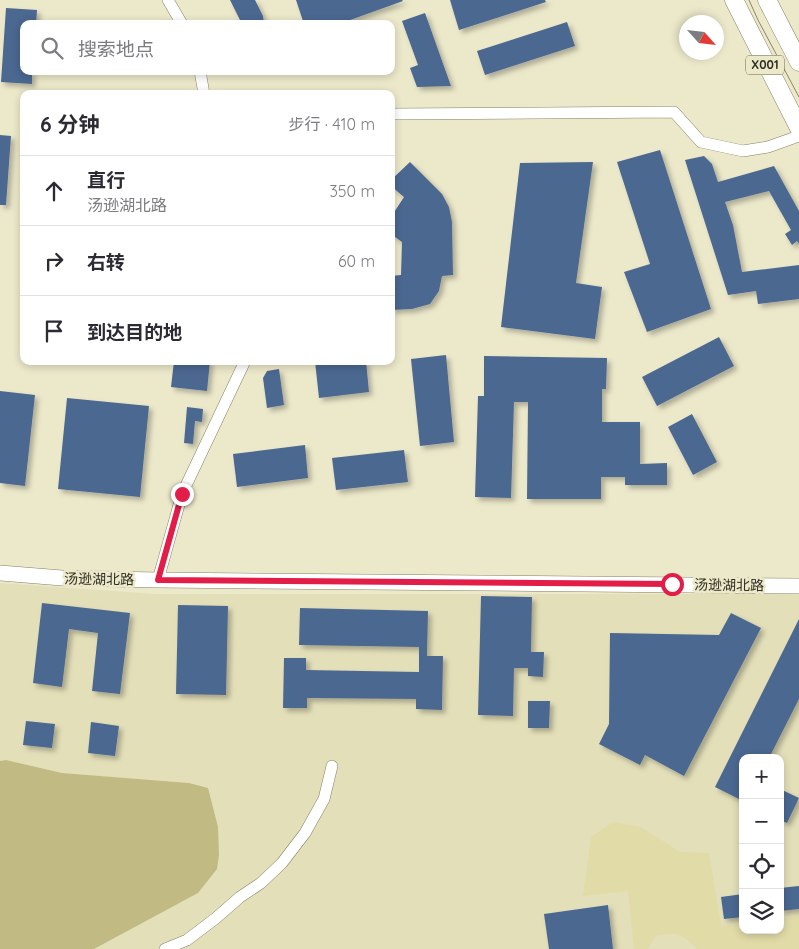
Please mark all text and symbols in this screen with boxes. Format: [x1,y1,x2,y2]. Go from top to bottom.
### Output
north arrow [679,15,724,60]
search box [20,20,395,75]
icon: search [38,34,66,62]
text: 搜索地点 [78,37,154,61]
road number: X001 [746,56,784,74]
text: 6 分钟 [40,111,100,137]
text: 步行 · 410 m [288,114,375,134]
text: 直行 [87,168,125,192]
icon: ahead [40,177,68,205]
text: 350 m [329,181,375,201]
text: 汤逊湖北路 [87,195,167,215]
icon: right [40,247,68,275]
text: 右转 [87,250,125,274]
text: 60 m [338,251,375,271]
icon: arrive [40,317,68,345]
text: 到达目的地 [87,320,182,344]
route end [171,483,194,506]
street label: 汤逊湖北路 [64,569,134,589]
route start [661,573,684,596]
street label: 汤逊湖北路 [694,575,764,595]
map controls [739,754,784,934]
button: + [739,754,784,799]
button: − [739,799,784,844]
button: locate [739,844,784,889]
button: layers [739,889,784,934]

